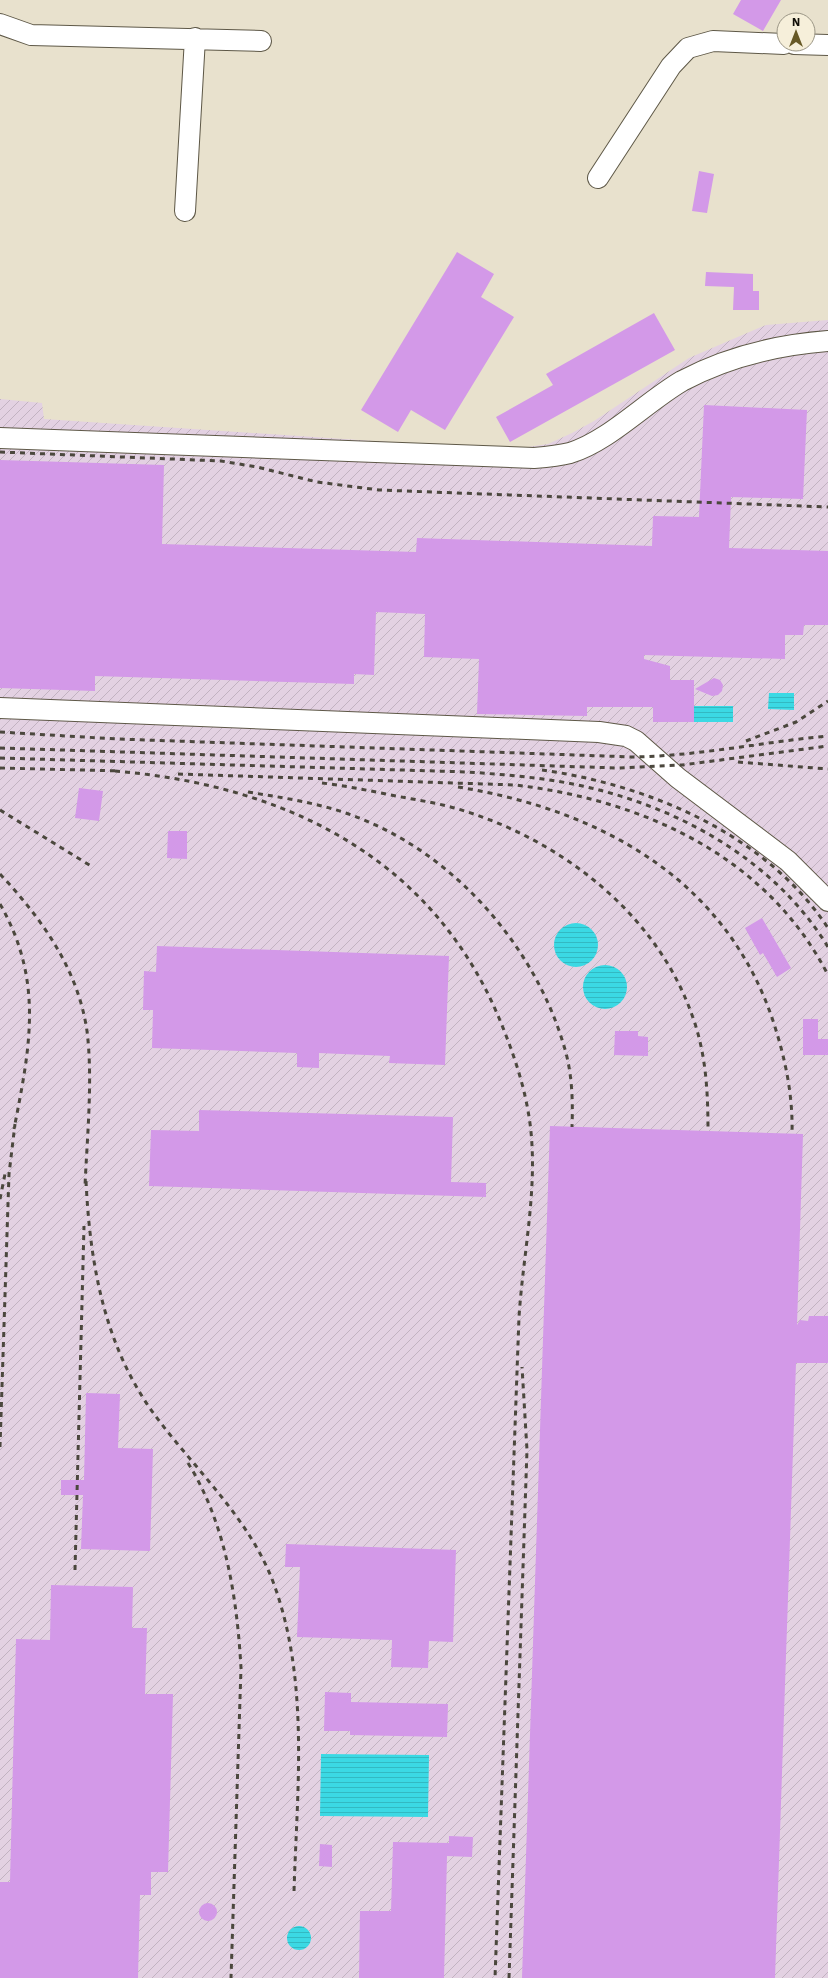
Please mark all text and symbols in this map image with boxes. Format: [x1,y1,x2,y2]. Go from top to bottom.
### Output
north arrow [776,12,816,52]
text: N [792,16,800,29]

